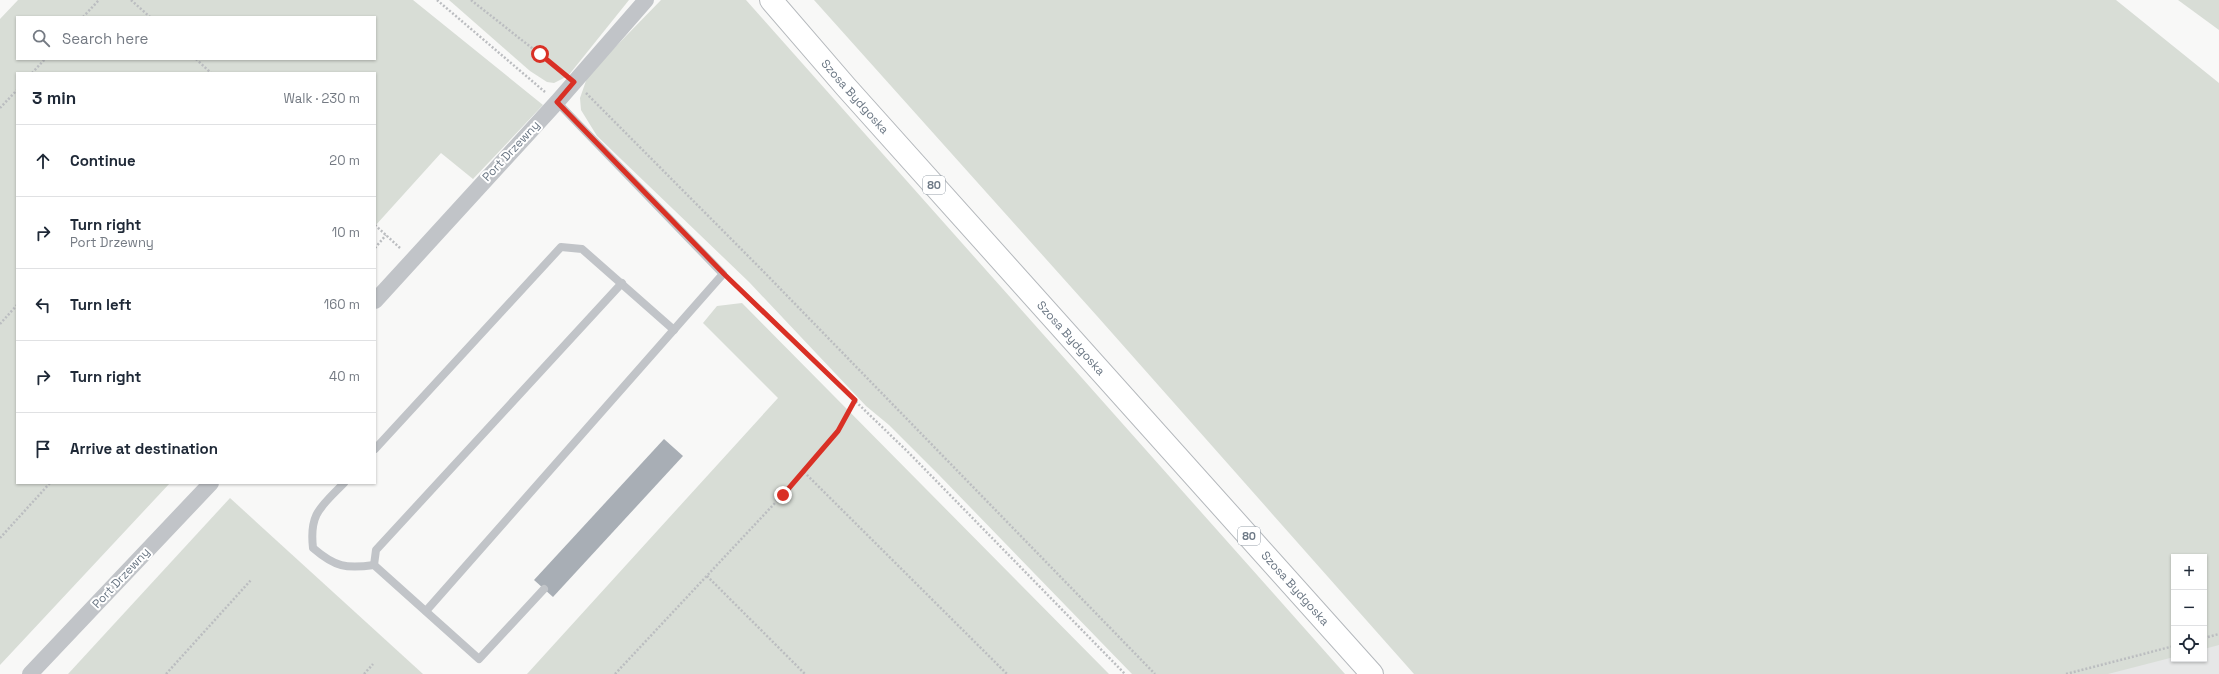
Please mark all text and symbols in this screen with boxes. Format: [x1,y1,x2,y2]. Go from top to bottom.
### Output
search box [16,16,376,60]
icon: search [30,27,52,49]
text: Search here [62,29,148,48]
route start [531,45,549,63]
street label: Szosa Bydgoska [818,56,892,138]
text: 3 min [32,87,76,109]
text: Walk · 230 m [283,90,360,107]
street label: Port Drzewny [479,117,543,185]
icon: ahead [32,150,54,172]
text: Continue [70,151,136,170]
text: 20 m [329,152,360,169]
road number: 80 [923,176,945,194]
text: Turn right [70,215,141,234]
icon: right [32,222,54,244]
text: 10 m [332,224,360,241]
text: Port Drzewny [70,234,154,251]
icon: left [32,294,54,316]
text: Turn left [70,295,132,314]
text: 160 m [324,296,360,313]
street label: Szosa Bydgoska [1033,297,1109,379]
icon: right [32,366,54,388]
text: Turn right [70,367,141,386]
text: 40 m [329,368,360,385]
icon: arrive [32,438,54,460]
text: Arrive at destination [70,439,218,458]
route end [774,486,792,504]
road number: 80 [1238,527,1260,545]
street label: Port Drzewny [89,544,153,612]
street label: Szosa Bydgoska [1258,548,1333,629]
map controls [2171,554,2207,662]
button: + [2171,554,2207,590]
button: − [2171,590,2207,626]
button: locate [2171,626,2207,662]

